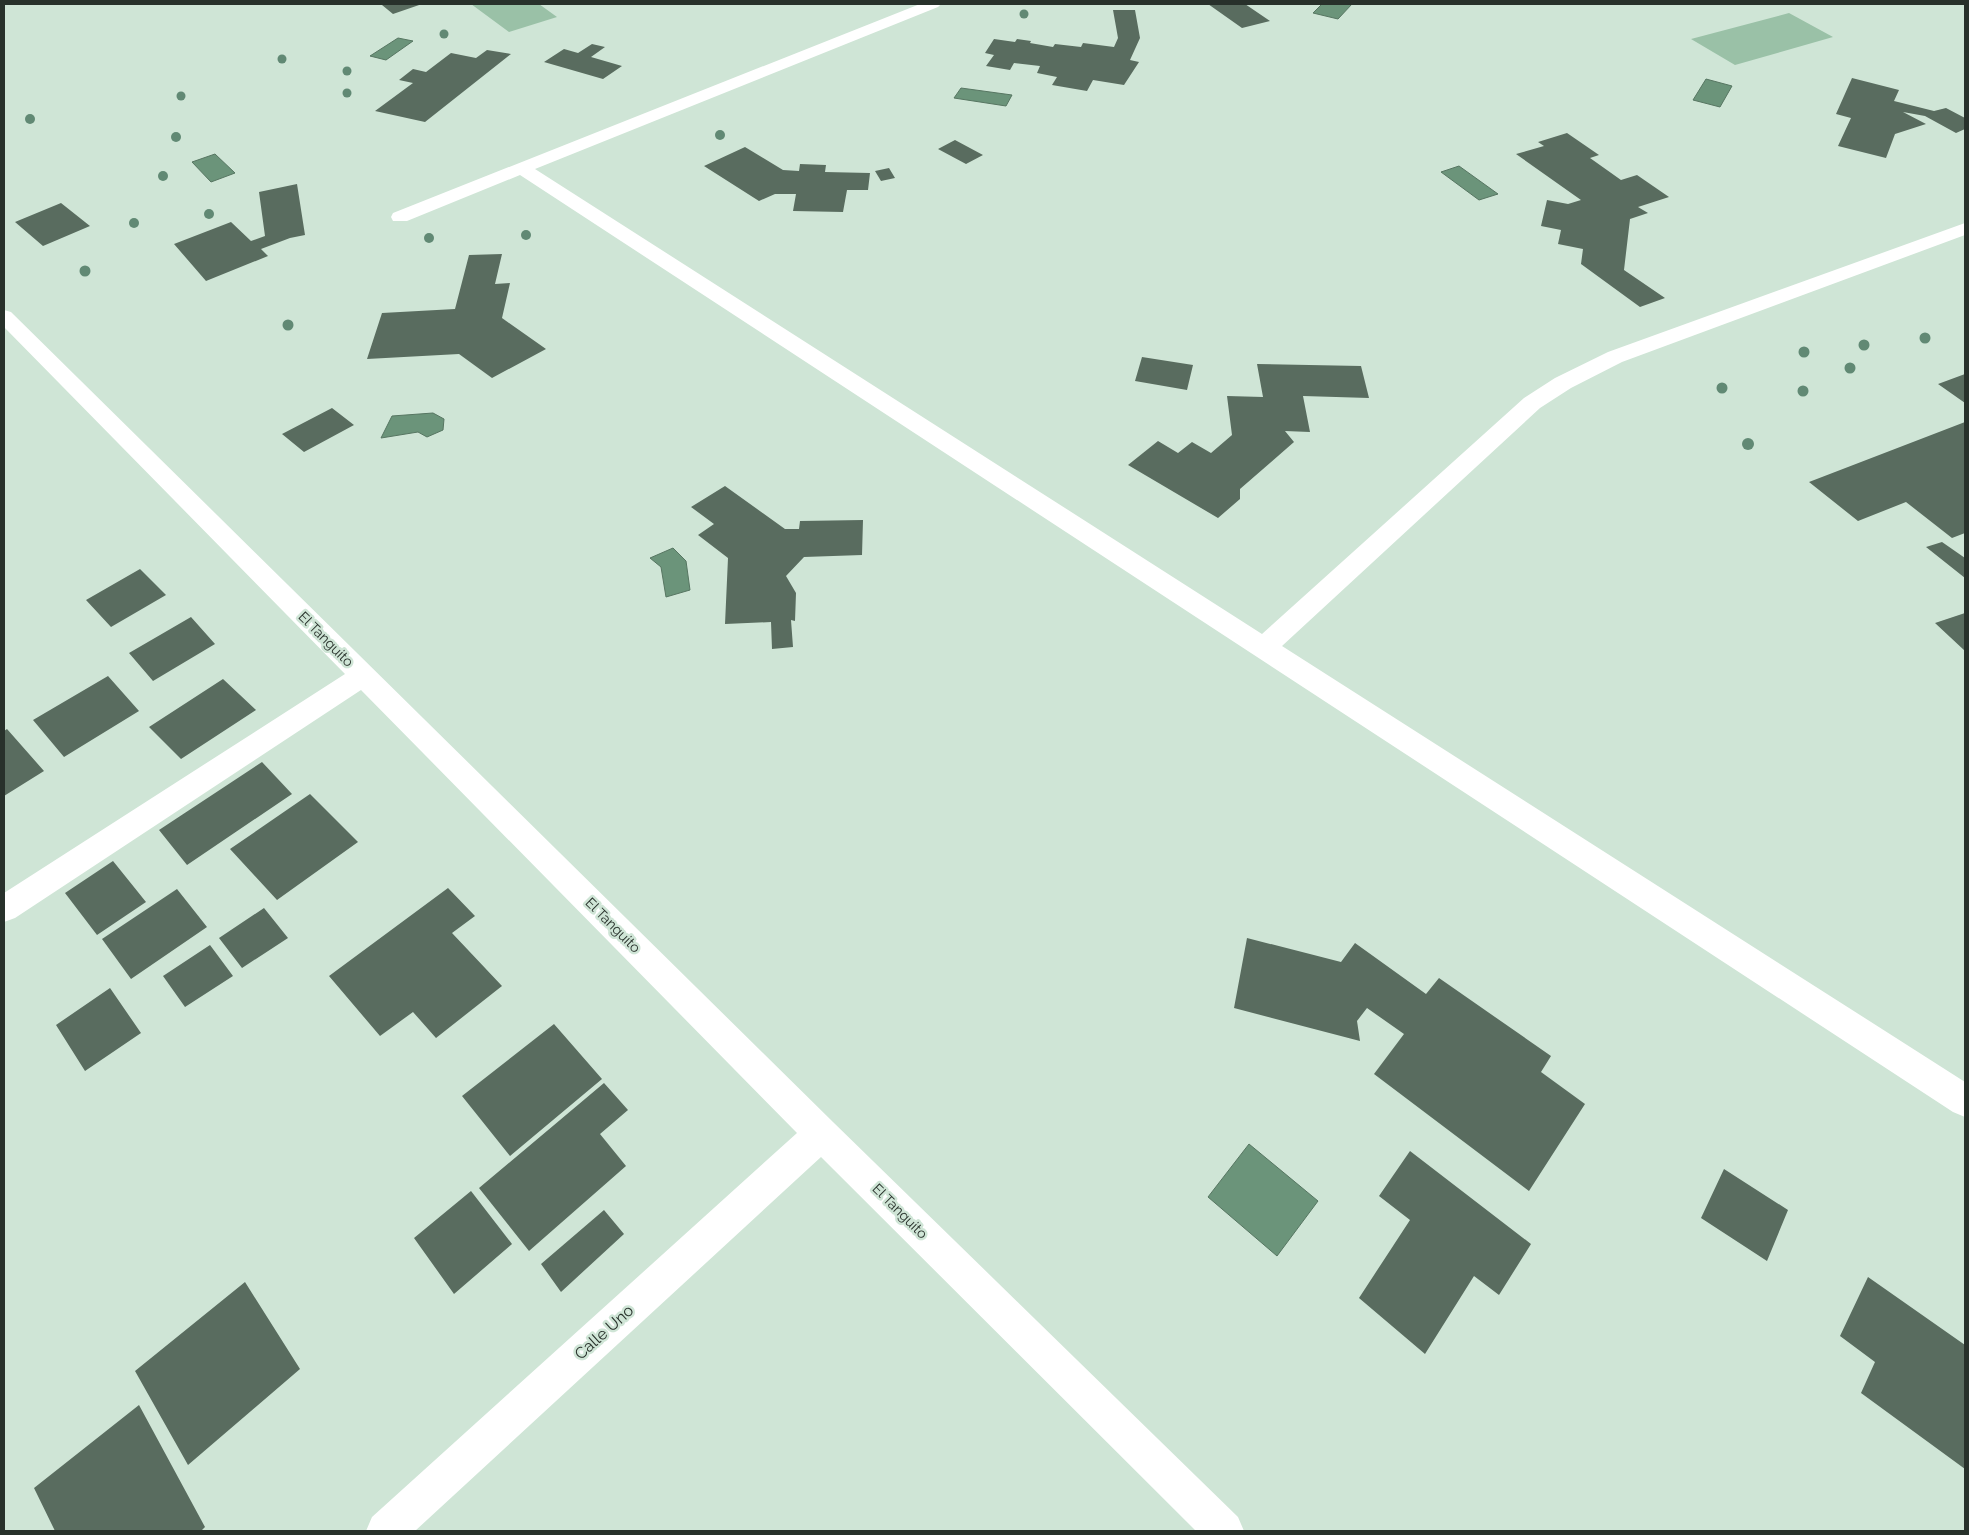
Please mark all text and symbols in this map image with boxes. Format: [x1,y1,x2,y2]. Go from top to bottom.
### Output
street label: El Tanguito [295,608,357,670]
street label: El Tanguito [582,894,644,956]
street label: El Tanguito [869,1180,931,1242]
street label: Calle Uno [571,1301,637,1363]

